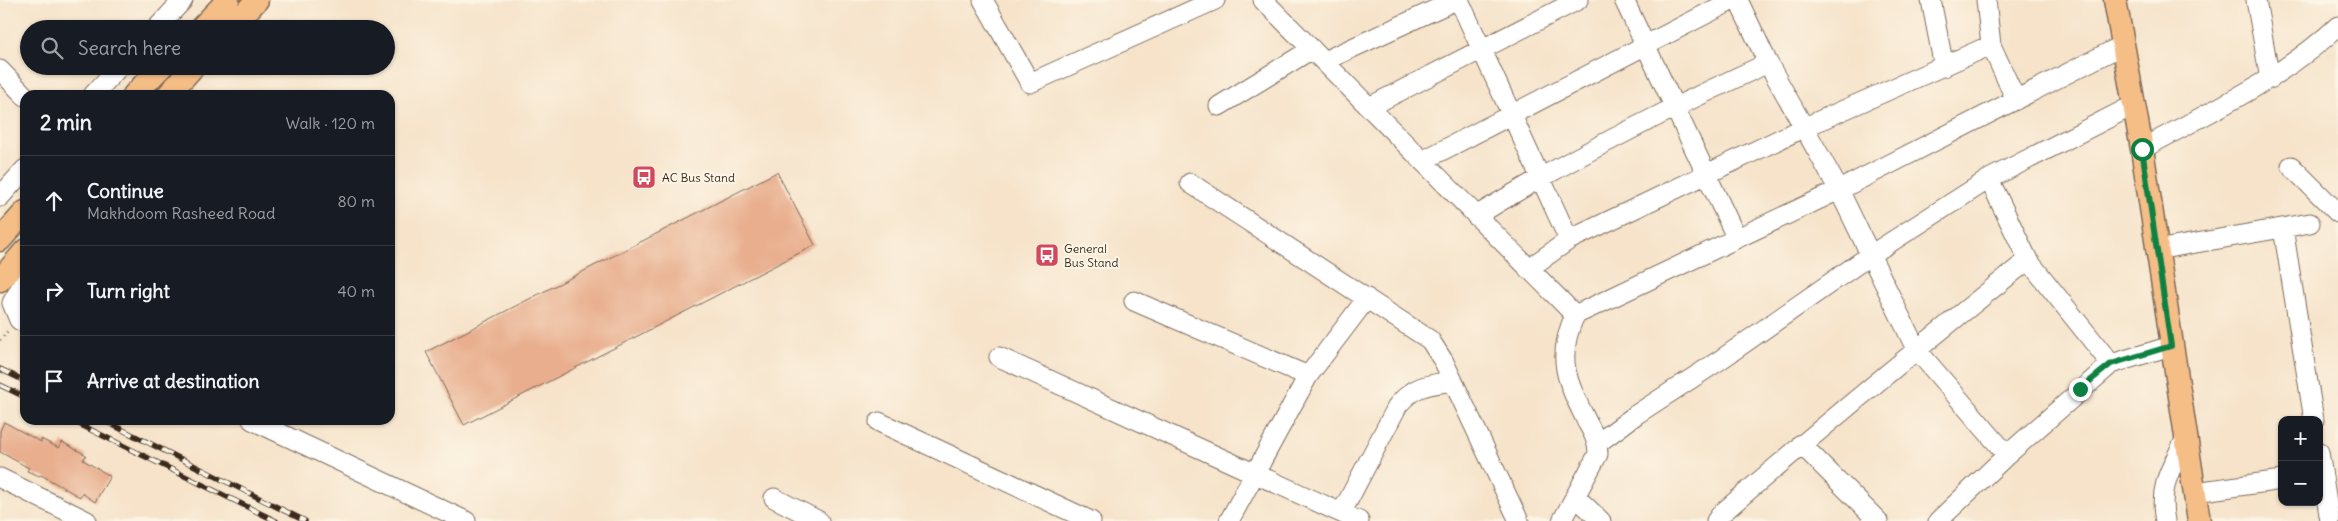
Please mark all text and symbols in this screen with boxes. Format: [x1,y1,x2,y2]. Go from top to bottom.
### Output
search box [20,20,395,75]
icon: search [38,34,66,62]
text: Search here [78,36,181,60]
text: 2 min [40,109,92,136]
text: Walk · 120 m [285,113,375,133]
route start [2131,138,2154,161]
bus stop icon: AC Bus Stand [631,164,657,190]
place label: AC Bus Stand [662,170,735,185]
text: Continue [87,179,164,203]
icon: ahead [40,187,68,215]
text: 80 m [337,191,375,211]
text: Makhdoom Rasheed Road [87,203,275,223]
place label: General Bus Stand [1064,241,1119,270]
bus stop icon: General Bus Stand [1034,242,1060,268]
icon: right [40,277,68,305]
text: Turn right [87,279,170,303]
text: 40 m [337,281,375,301]
icon: arrive [40,367,68,395]
text: Arrive at destination [87,369,260,393]
route end [2069,378,2092,401]
map controls [2278,416,2323,506]
button: + [2278,416,2323,461]
button: − [2278,461,2323,506]

